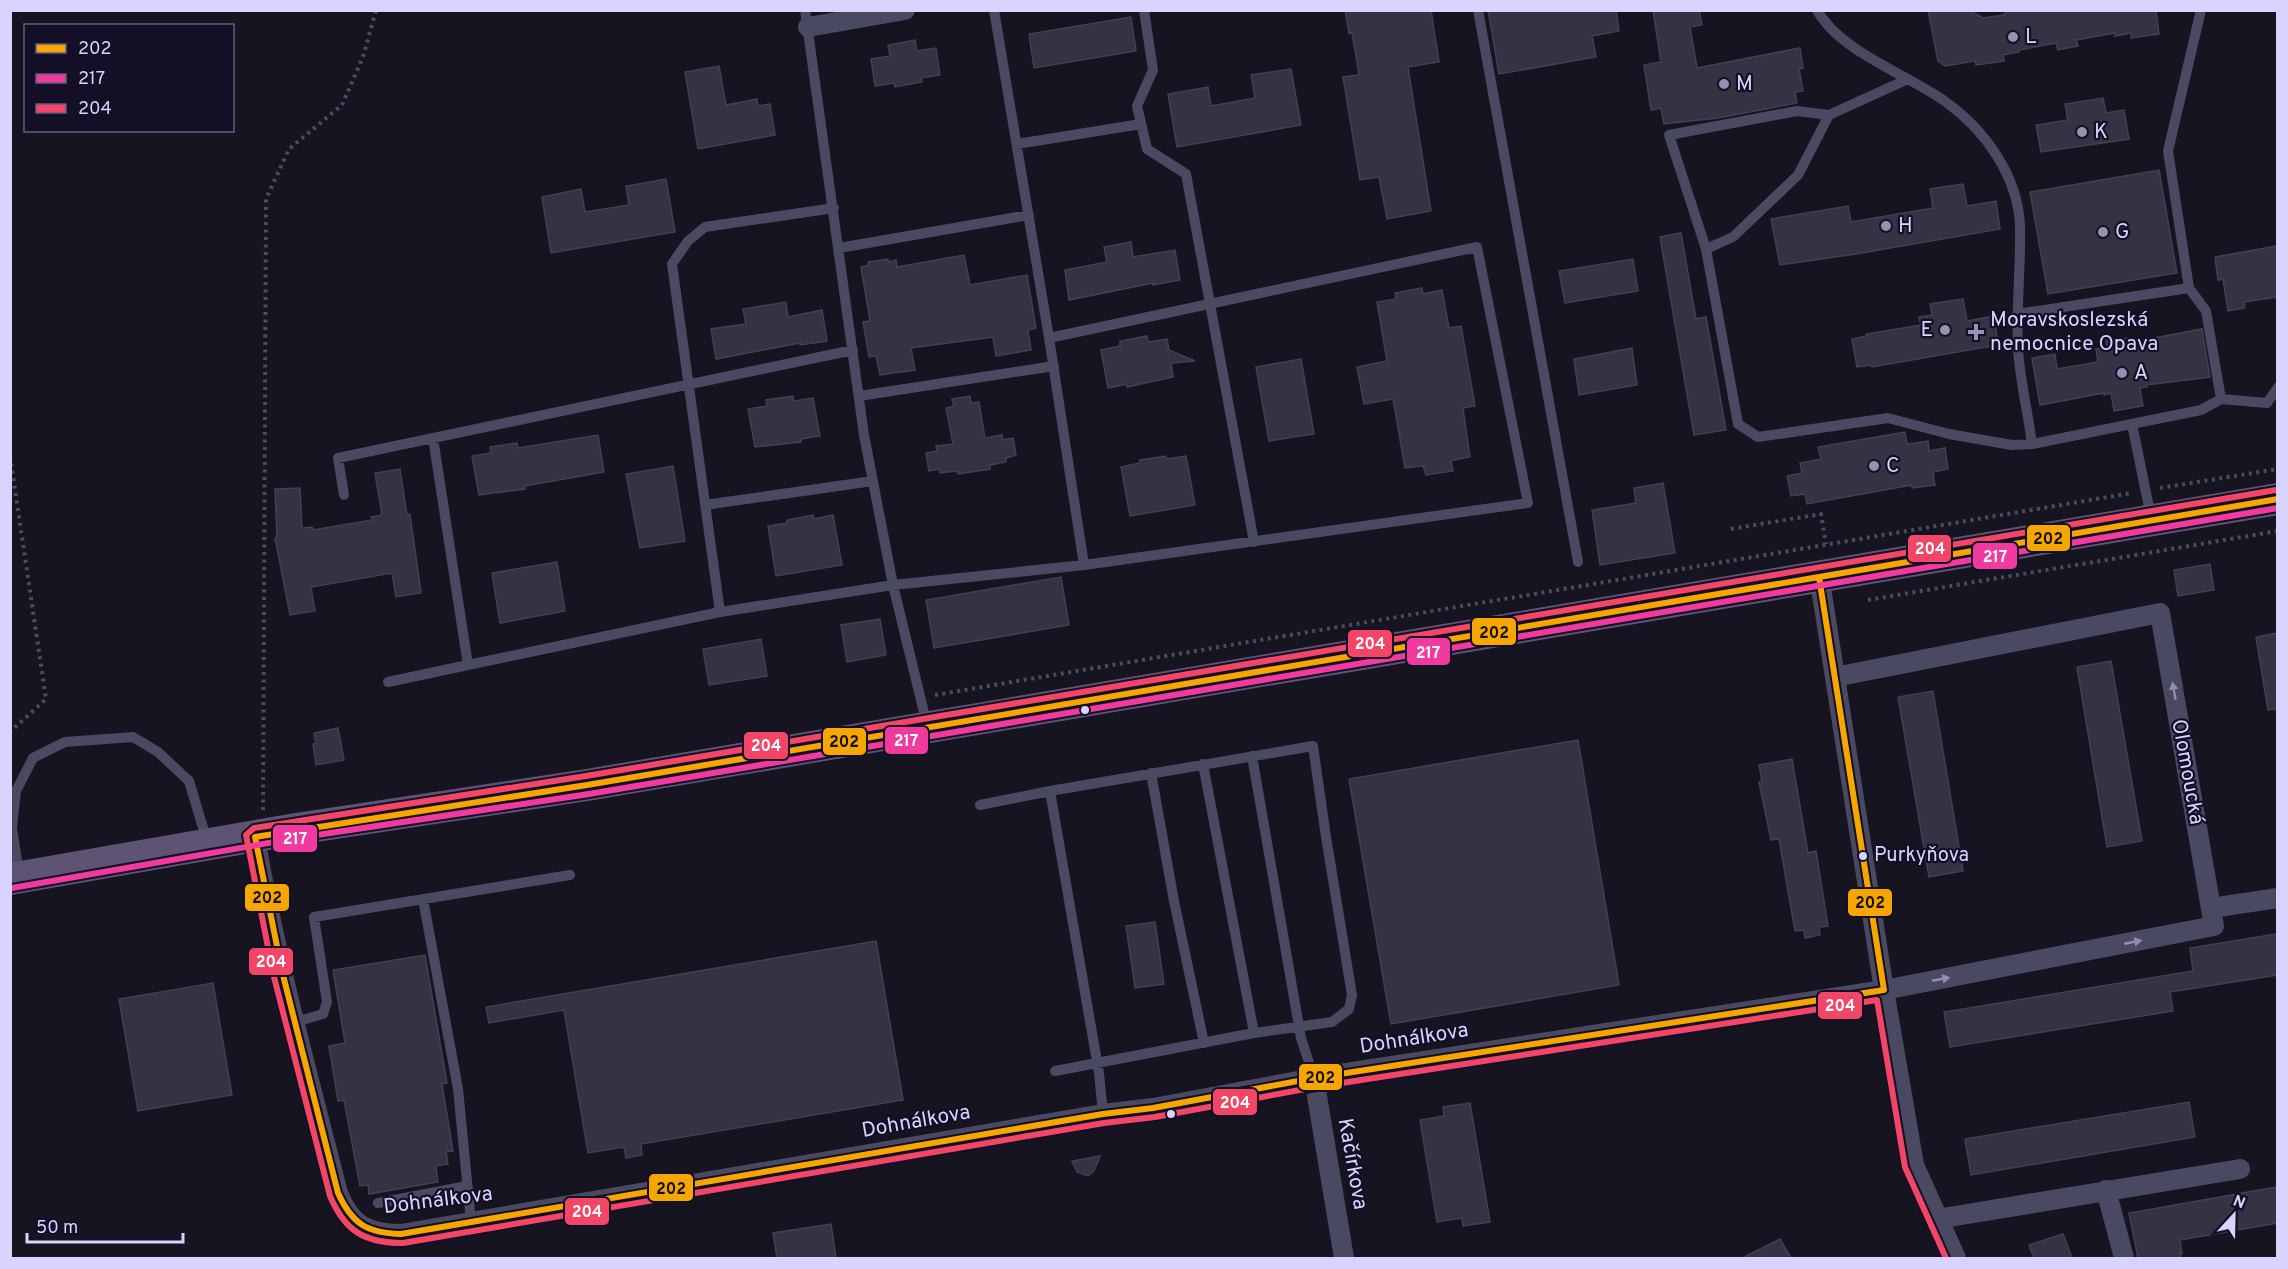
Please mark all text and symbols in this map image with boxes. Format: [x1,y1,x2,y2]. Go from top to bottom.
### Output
legend [24,24,234,132]
place label: L [2025,24,2037,51]
marker: L [2006,30,2020,44]
text: 202 [78,38,112,61]
text: 217 [78,68,105,91]
place label: M [1736,71,1753,98]
marker: M [1717,77,1731,91]
text: 204 [78,98,112,121]
place label: K [2094,119,2108,146]
marker: K [2075,125,2089,139]
place label: H [1898,213,1913,240]
marker: H [1879,219,1893,233]
place label: G [2115,219,2129,246]
marker: G [2096,225,2110,239]
place label: Moravskoslezská nemocnice Opava [1990,307,2158,358]
place label: E [1920,317,1933,344]
marker: E [1938,323,1952,337]
marker: Moravskoslezská nemocnice Opava [1967,323,1985,341]
place label: A [2134,360,2148,387]
marker: A [2115,366,2129,380]
place label: C [1886,453,1900,480]
marker: C [1867,459,1881,473]
line badge: 202 [2026,524,2071,552]
text: 202 [2033,530,2063,550]
line badge: 204 [1907,534,1952,563]
text: 204 [1915,540,1945,560]
line badge: 217 [1972,542,2018,570]
text: 217 [1983,548,2007,568]
line badge: 202 [1471,617,1517,646]
text: 202 [1479,624,1509,644]
line badge: 204 [1347,629,1393,658]
text: 204 [1355,635,1385,655]
line badge: 217 [1406,637,1451,666]
text: 217 [1416,644,1440,664]
one-way arrow [2169,681,2178,700]
unlabelled marker [1079,704,1091,716]
street label: Olomoucká [2164,717,2210,827]
line badge: 217 [884,726,929,755]
line badge: 202 [822,727,867,756]
line badge: 204 [743,731,789,760]
text: 217 [894,732,918,752]
text: 202 [829,733,859,753]
text: 204 [751,737,781,757]
line badge: 217 [272,824,318,853]
text: 217 [283,830,307,850]
place label: Purkyňova [1874,843,1969,869]
marker: Purkyňova [1857,850,1869,862]
line badge: 202 [244,883,290,912]
line badge: 202 [1847,888,1893,917]
text: 202 [252,889,282,909]
text: 202 [1855,894,1885,914]
one-way arrow [2123,936,2142,946]
line badge: 204 [248,947,294,976]
text: 204 [256,953,286,973]
one-way arrow [1932,974,1951,983]
line badge: 204 [1817,991,1863,1020]
text: 204 [1825,997,1855,1017]
street label: Dohnálkova [1358,1017,1470,1061]
line badge: 202 [1298,1063,1343,1091]
text: 202 [1305,1069,1335,1089]
line badge: 204 [1212,1088,1258,1116]
text: 204 [1220,1094,1250,1114]
street label: Dohnálkova [860,1099,972,1145]
unlabelled marker [1165,1108,1177,1120]
street label: Kačírkova [1331,1116,1373,1212]
line badge: 202 [648,1173,694,1202]
text: 202 [656,1180,686,1200]
street label: Dohnálkova [382,1181,494,1221]
north arrow [2204,1185,2264,1245]
text: N [2230,1192,2248,1214]
line badge: 204 [564,1197,610,1226]
text: 204 [572,1203,602,1223]
scale bar [27,1206,183,1244]
text: 50 m [36,1217,78,1240]

